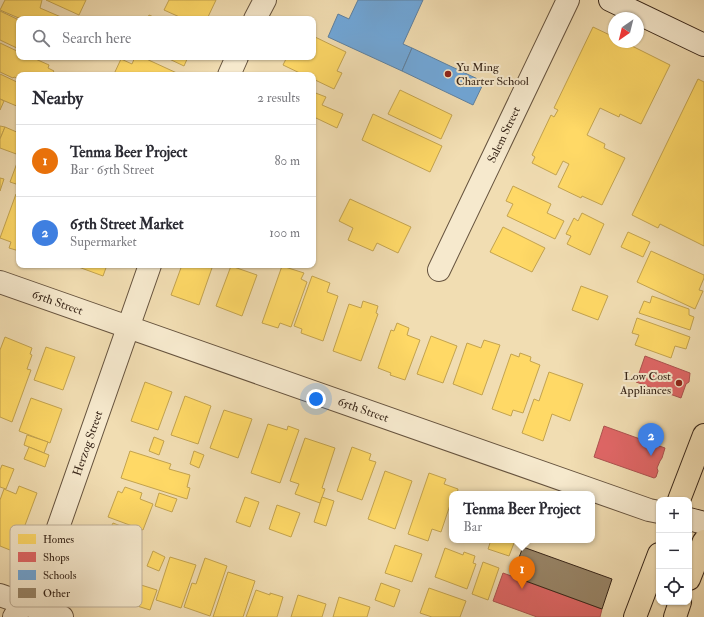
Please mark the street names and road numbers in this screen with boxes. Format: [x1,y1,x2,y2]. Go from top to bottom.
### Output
street label: Salem Street [484,104,524,165]
street label: 65th Street [30,287,85,319]
street label: 65th Street [336,394,391,426]
street label: Herzog Street [70,409,106,478]

